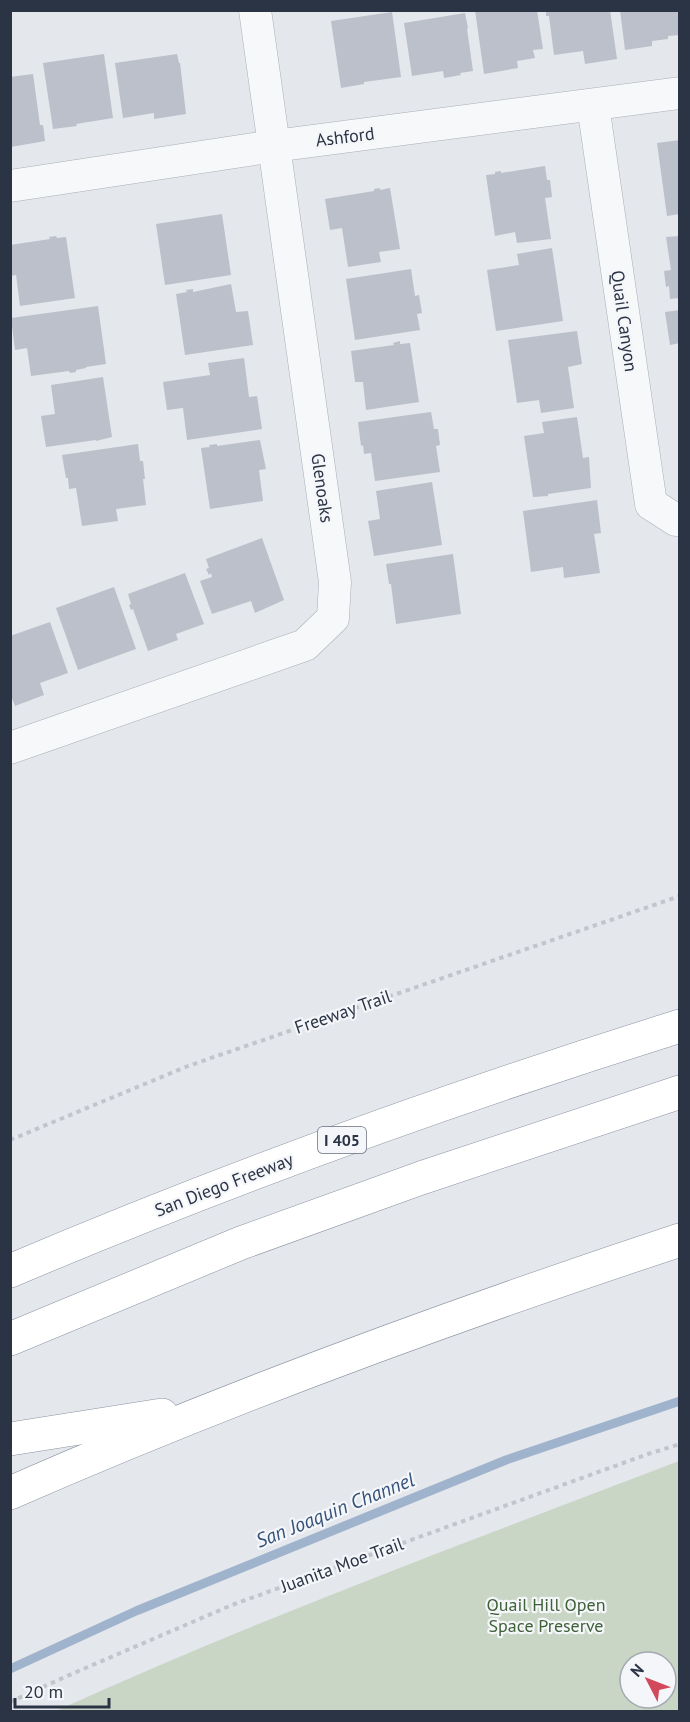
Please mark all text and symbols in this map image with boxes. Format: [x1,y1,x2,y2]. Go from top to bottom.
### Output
street label: Ashford [314,121,376,152]
street label: Quail Canyon [606,269,643,373]
street label: Glenoaks [306,452,339,524]
street label: Freeway Trail [291,984,395,1039]
road number: I 405 [318,1127,366,1153]
street label: San Diego Freeway [151,1147,297,1222]
water label: San Joaquin Channel [252,1466,419,1554]
street label: Juanita Moe Trail [276,1531,407,1598]
park label: Quail Hill Open Space Preserve [486,1593,606,1637]
north arrow [618,1650,678,1710]
text: N [626,1659,648,1681]
scale bar [15,1671,110,1709]
text: 20 m [24,1680,63,1703]

